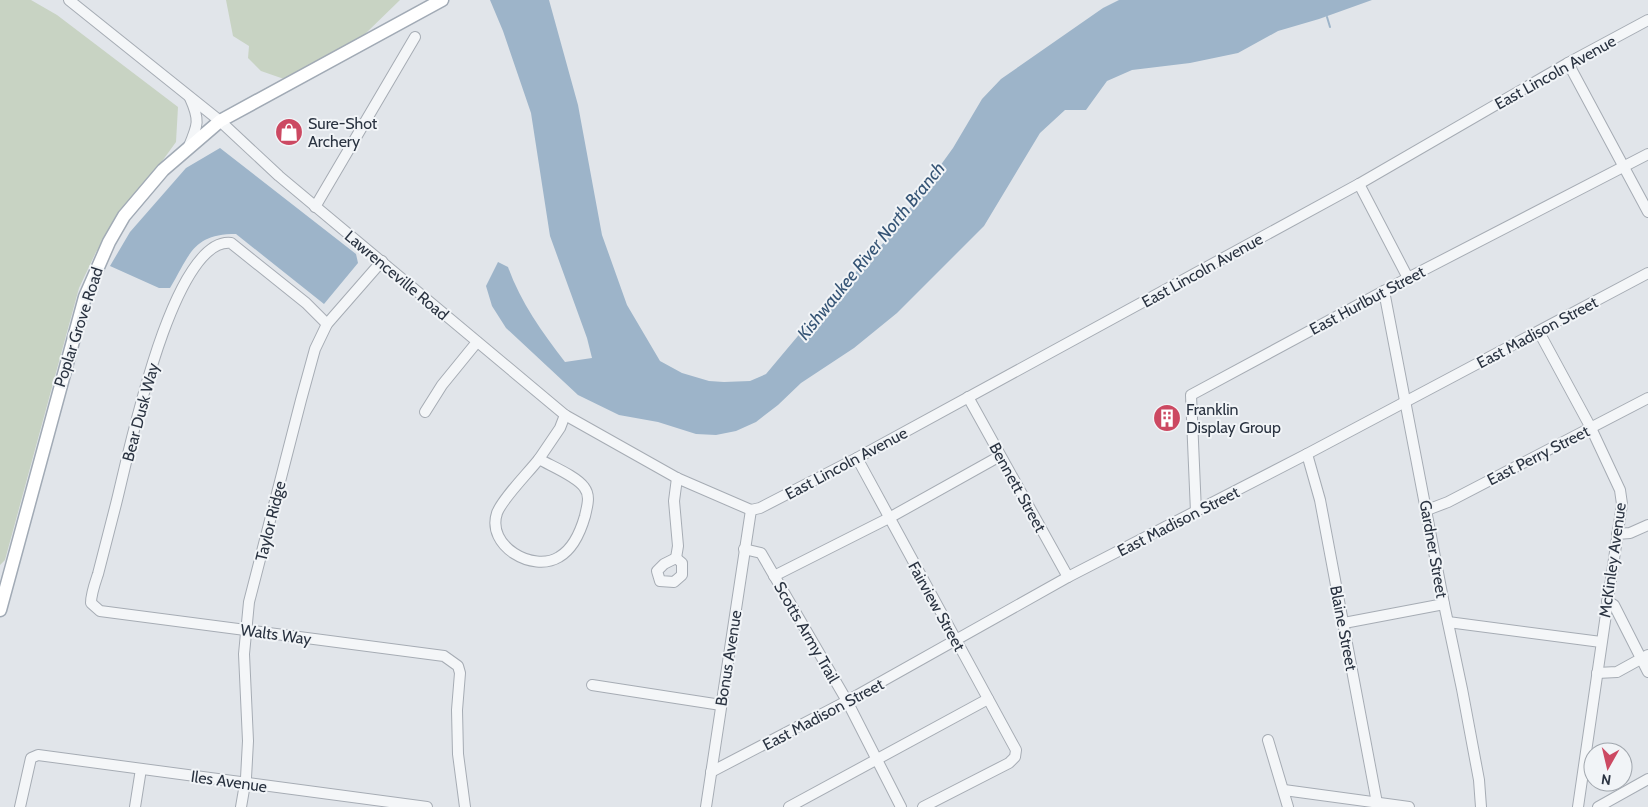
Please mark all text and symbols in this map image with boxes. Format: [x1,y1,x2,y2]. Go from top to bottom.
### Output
street label: East Lincoln Avenue [1491,31,1619,114]
place label: Sure-Shot Archery [308,114,378,151]
shop icon: Sure-Shot Archery [274,117,304,147]
water label: Kishwaukee River North Branch [792,158,950,344]
street label: Lawrenceville Road [341,226,452,324]
street label: East Lincoln Avenue [1138,229,1266,312]
street label: East Hurlbut Street [1306,262,1429,339]
street label: Poplar Grove Road [50,265,107,390]
street label: East Madison Street [1474,292,1601,372]
street label: Bear Dusk Way [118,361,163,464]
place label: Franklin Display Group [1186,400,1281,437]
building icon: Franklin Display Group [1152,403,1182,433]
street label: East Perry Street [1484,421,1593,489]
street label: East Lincoln Avenue [782,423,911,504]
street label: Bennett Street [985,439,1050,536]
street label: Taylor Ridge [251,479,290,563]
street label: East Madison Street [1114,482,1243,560]
street label: Gardner Street [1416,499,1452,600]
street label: McKinley Avenue [1595,501,1630,619]
street label: Fairview Street [904,558,969,655]
street label: Scotts Army Trail [770,578,843,686]
street label: Blaine Street [1326,584,1361,673]
street label: Bonus Avenue [712,609,745,707]
street label: Walts Way [239,620,313,649]
street label: East Madison Street [760,674,887,754]
north arrow [1583,742,1633,792]
street label: Iles Avenue [190,767,268,796]
text: N [1600,770,1612,789]

